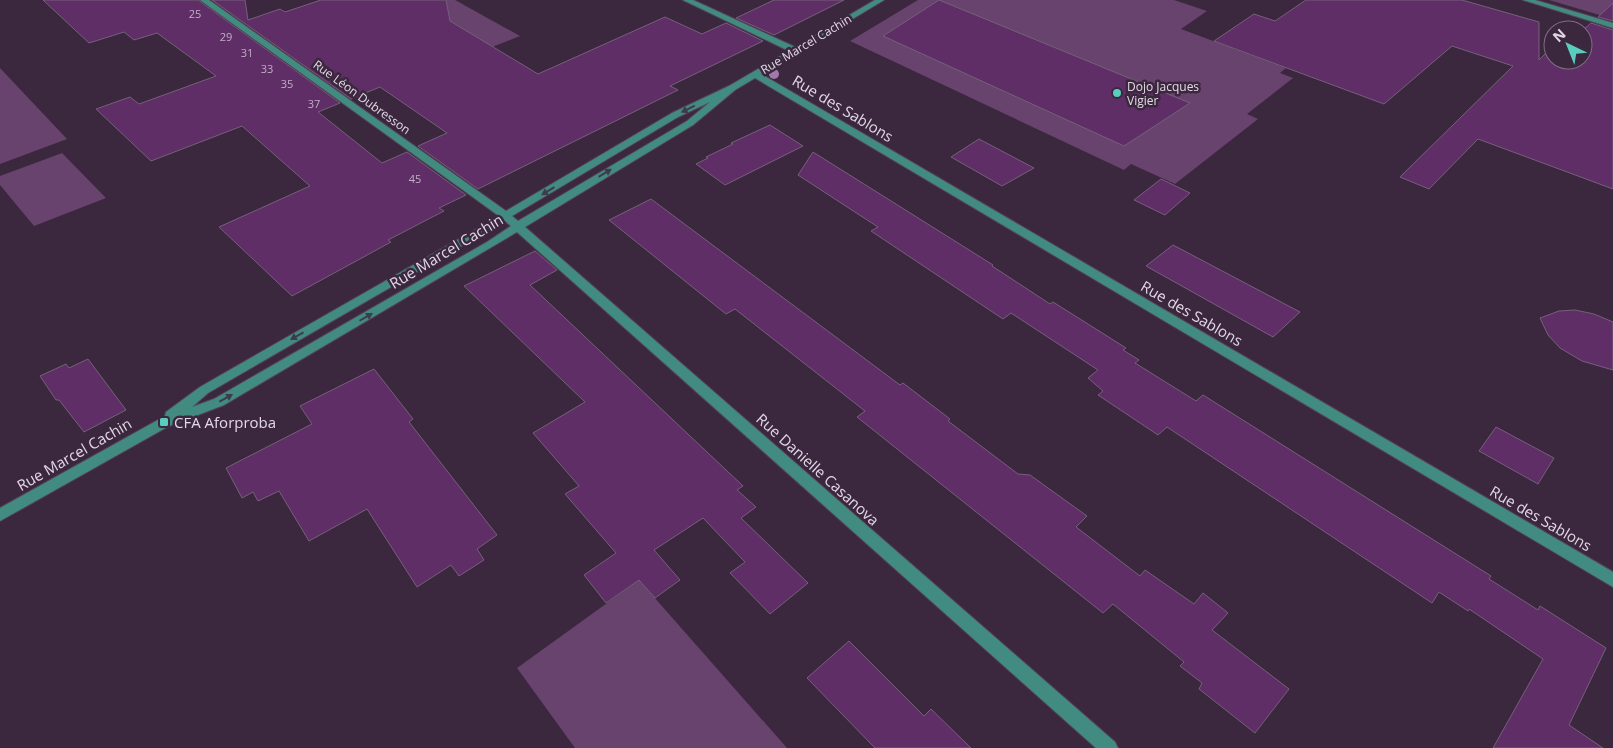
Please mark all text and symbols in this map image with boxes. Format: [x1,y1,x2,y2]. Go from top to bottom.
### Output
house number: 25 [189,6,201,21]
street label: Rue Marcel Cachin [757,10,855,78]
north arrow [1543,20,1593,70]
text: N [1548,24,1569,46]
house number: 29 [220,29,232,44]
house number: 31 [241,45,253,60]
street label: Rue Léon Dubresson [310,56,414,138]
house number: 33 [261,61,273,76]
street label: Rue des Sablons [789,70,897,146]
house number: 35 [281,76,293,91]
place label: Dojo Jacques Vigier [1127,78,1199,109]
marker: Dojo Jacques Vigier [1111,87,1123,99]
house number: 37 [308,96,320,111]
one-way arrow [681,105,695,113]
one-way arrow [598,169,612,177]
house number: 45 [409,171,421,186]
one-way arrow [541,186,554,195]
street label: Rue Marcel Cachin [385,209,507,293]
street label: Rue des Sablons [1137,276,1247,350]
one-way arrow [360,312,373,321]
one-way arrow [290,331,303,340]
one-way arrow [219,394,232,403]
street label: Rue Danielle Casanova [752,408,884,530]
place label: CFA Aforproba [174,412,276,432]
street label: Rue Marcel Cachin [13,413,135,495]
marker: CFA Aforproba [158,416,170,428]
street label: Rue des Sablons [1486,481,1596,555]

